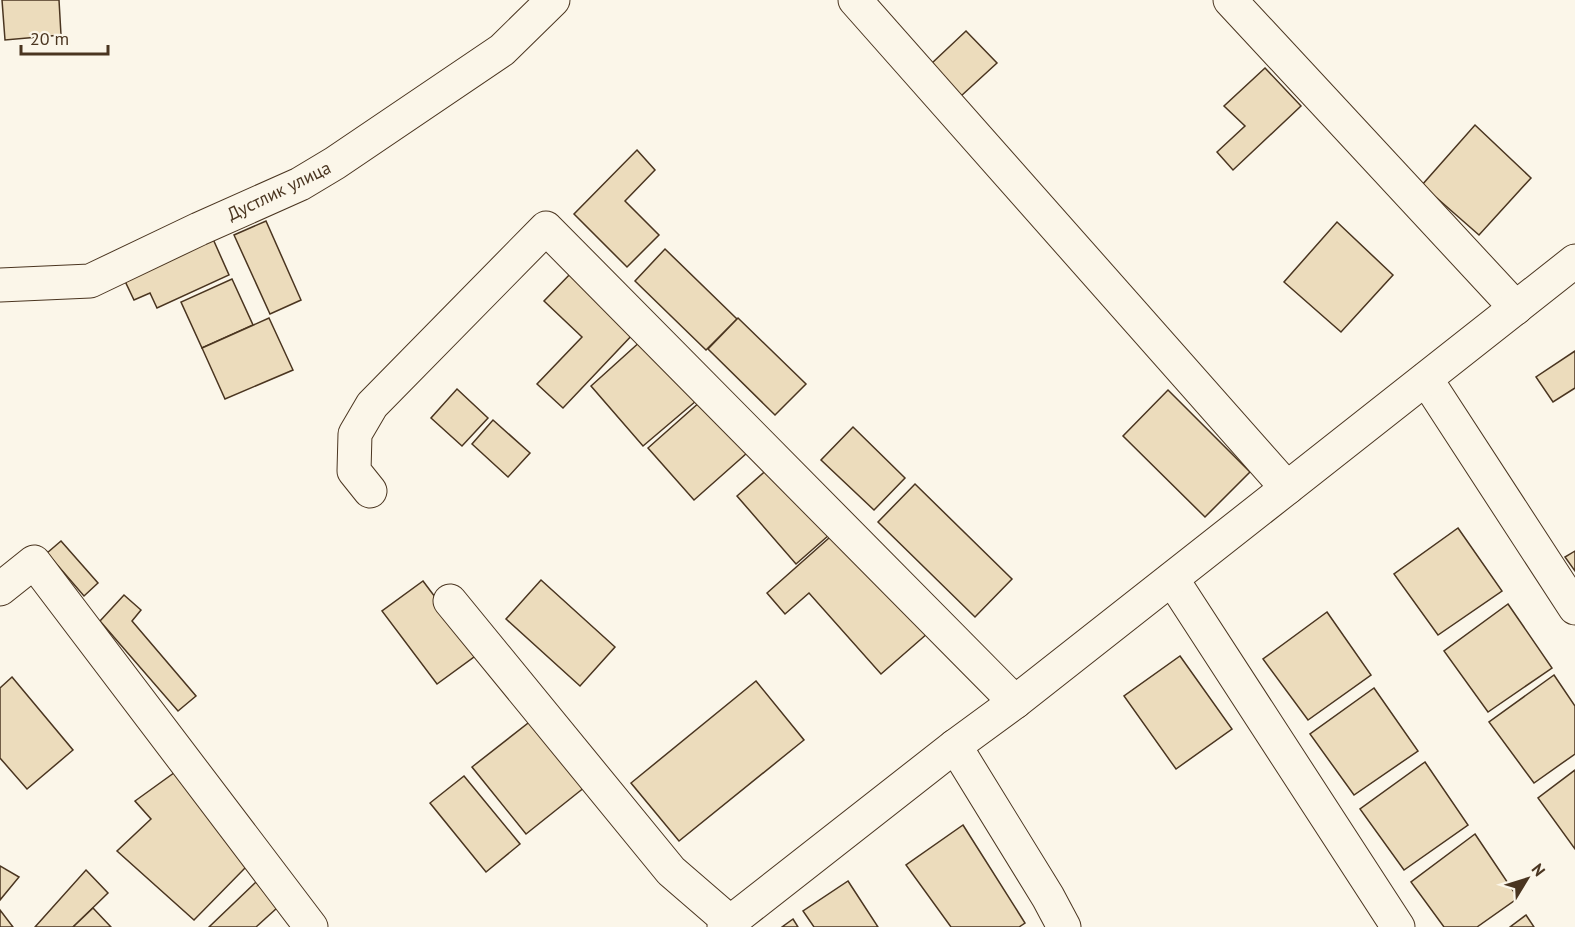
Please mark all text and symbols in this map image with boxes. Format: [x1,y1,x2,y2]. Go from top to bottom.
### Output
scale bar [21,18,108,56]
text: 20 m [30,27,69,50]
street label: Дустлик улица [223,156,334,226]
north arrow [1497,849,1557,909]
text: N [1528,859,1550,880]

